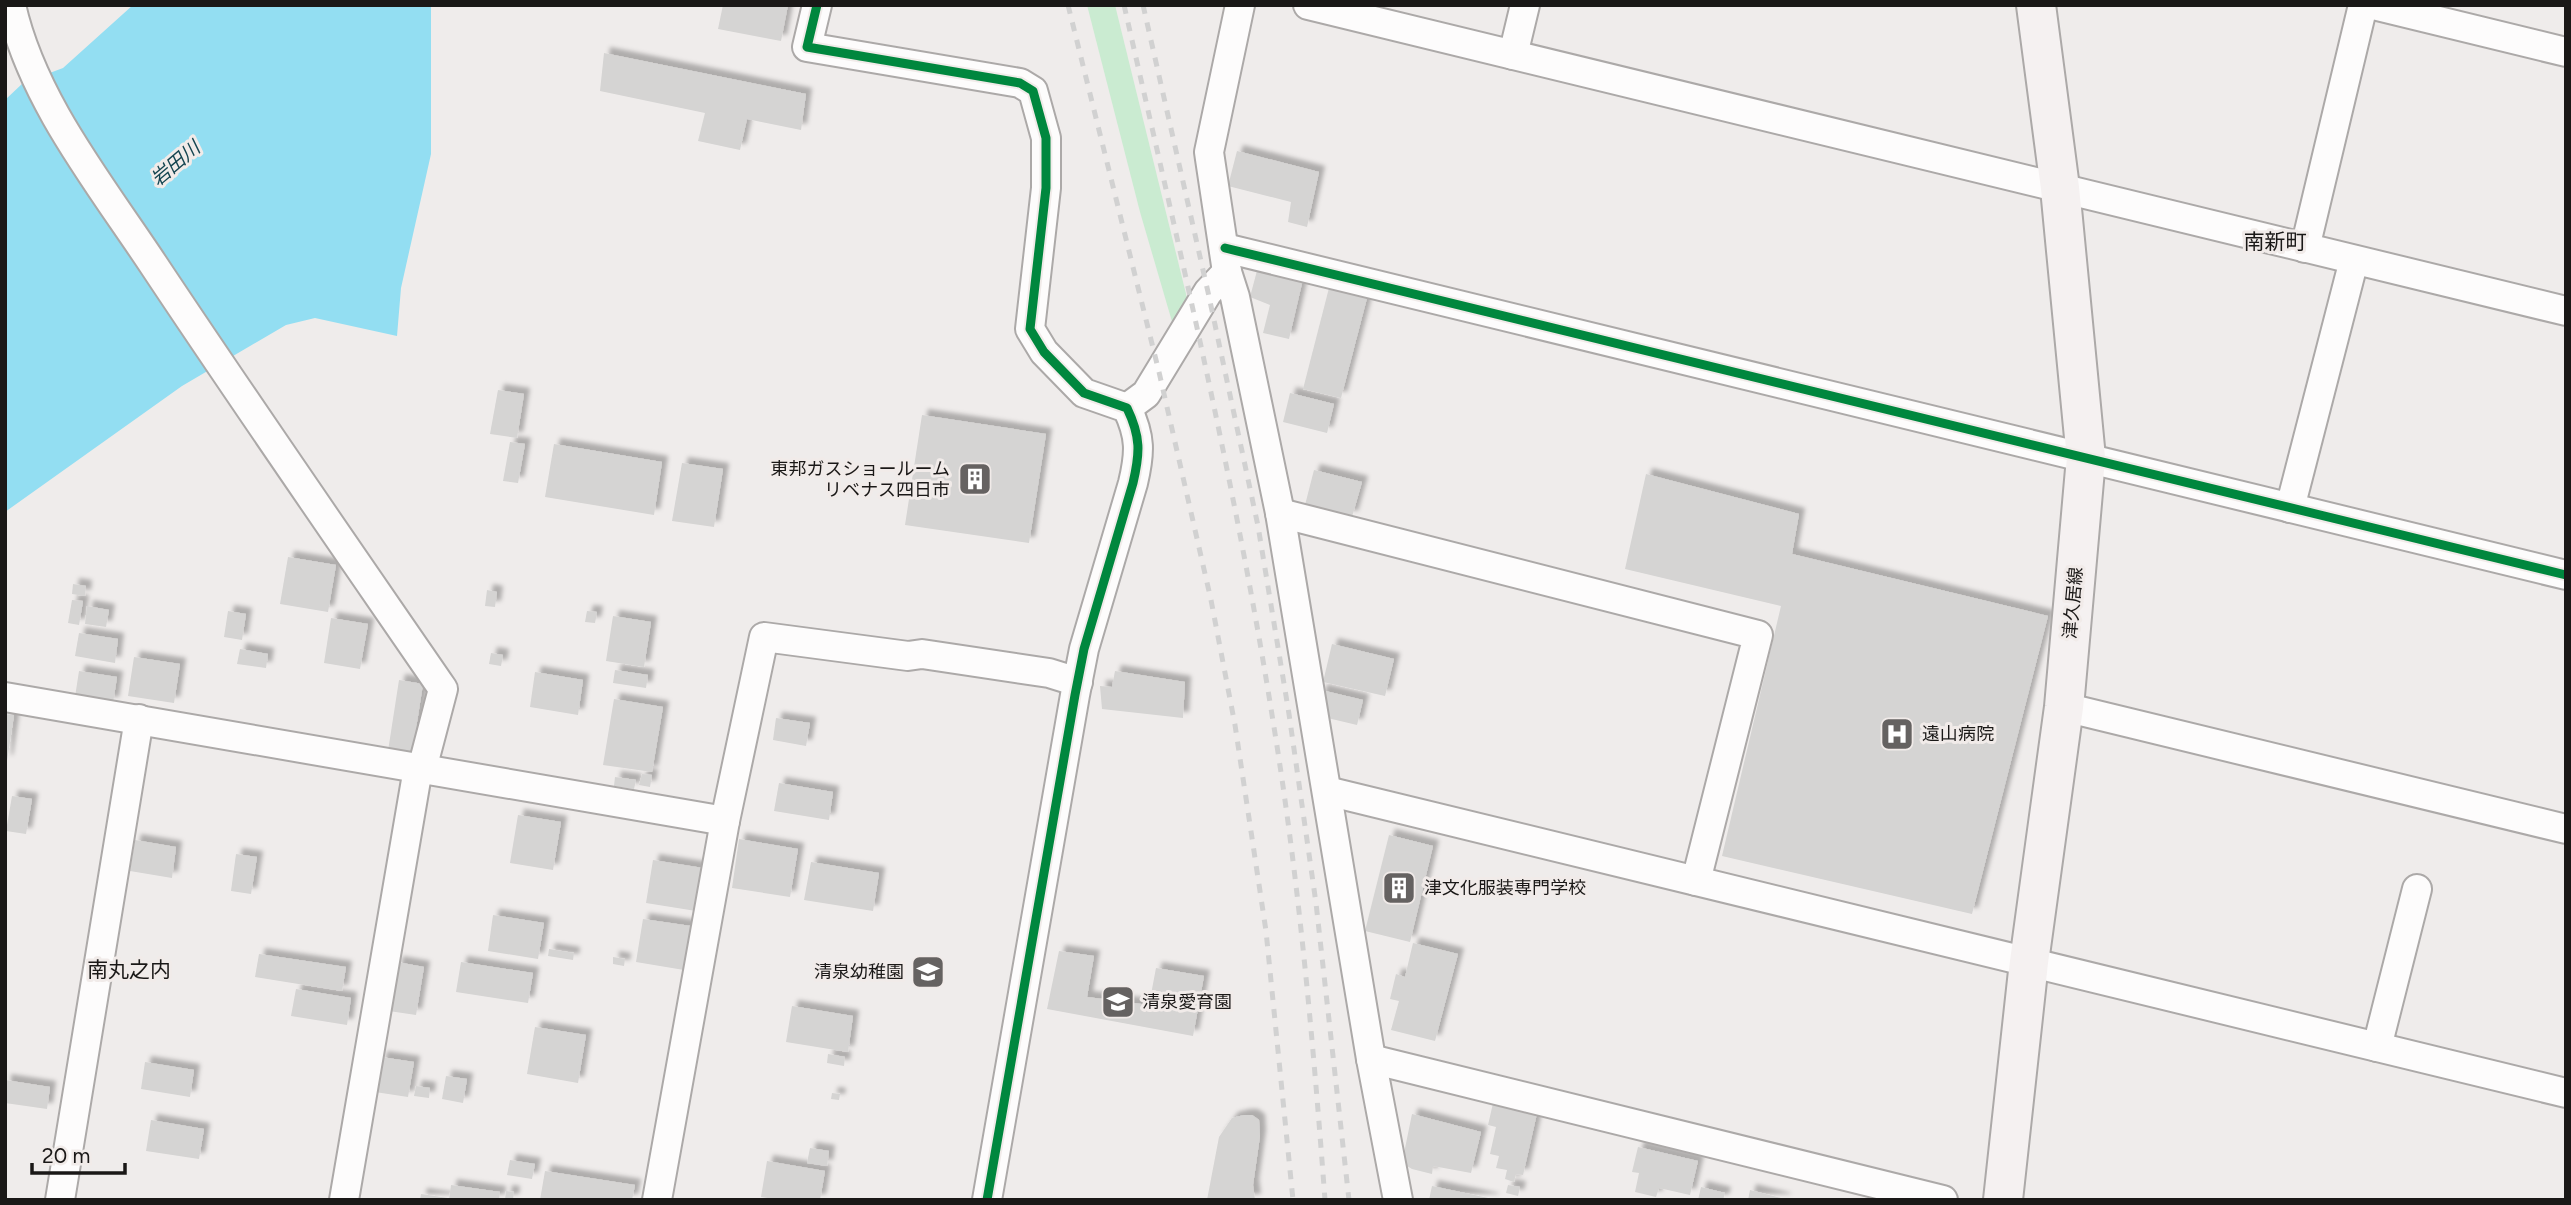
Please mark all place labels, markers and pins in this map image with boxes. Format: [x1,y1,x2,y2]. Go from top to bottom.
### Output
place label: 東邦ガスショールーム リベナス四日市 [771,458,950,501]
building icon: 東邦ガスショールーム リベナス四日市 [956,460,994,498]
hospital icon: 遠山病院 [1878,715,1916,753]
place label: 遠山病院 [1922,723,1994,745]
building icon: 津文化服装専門学校 [1380,869,1418,907]
place label: 津文化服装専門学校 [1424,877,1586,899]
school or university icon: 清泉幼稚園 [909,953,947,991]
place label: 清泉幼稚園 [814,961,904,983]
school or university icon: 清泉愛育園 [1099,983,1137,1021]
place label: 清泉愛育園 [1142,991,1232,1013]

